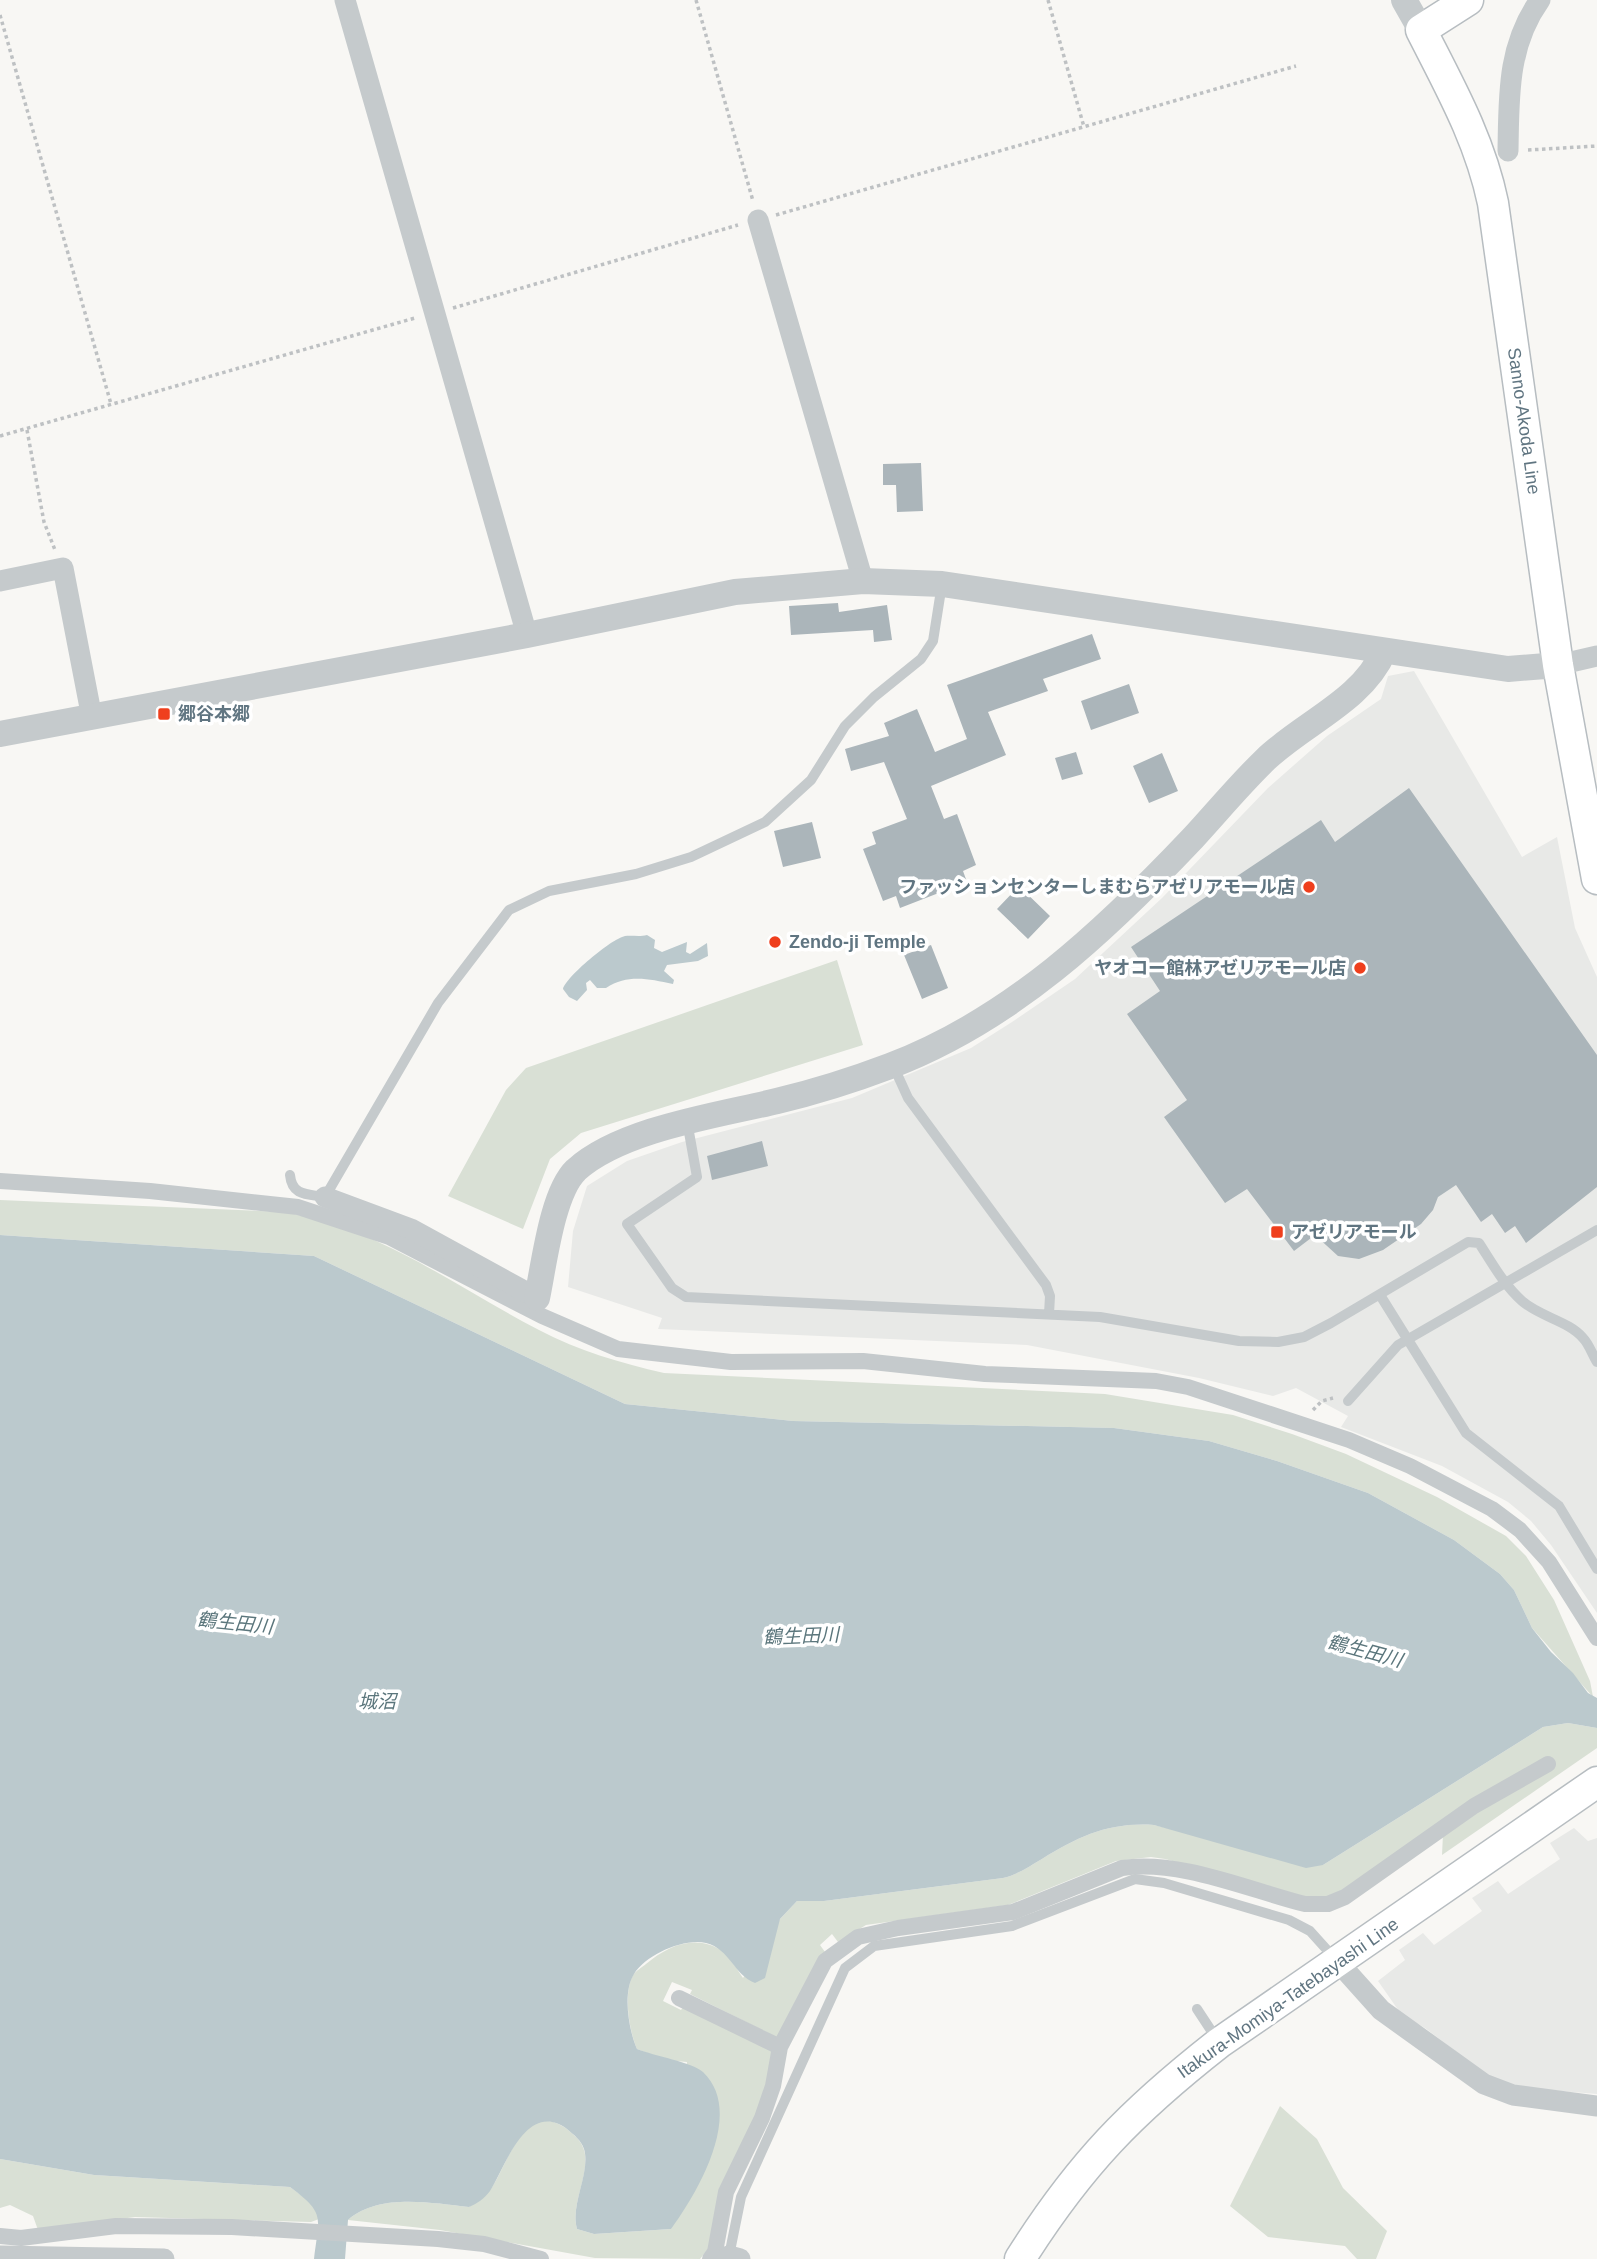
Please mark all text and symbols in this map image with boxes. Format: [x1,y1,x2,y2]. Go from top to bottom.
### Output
street label: Sanno-Akoda Line [1504,346,1544,496]
place label: 郷谷本郷 [178,704,250,724]
marker: 郷谷本郷 [156,706,172,722]
place label: ファッションセンターしまむらアゼリアモール店 [899,877,1295,897]
marker: ファッションセンターしまむらアゼリアモール店 [1301,879,1317,895]
place label: Zendo-ji Temple [789,932,926,952]
marker: Zendo-ji Temple [767,934,783,950]
place label: ヤオコー館林アゼリアモール店 [1094,958,1346,978]
marker: ヤオコー館林アゼリアモール店 [1352,960,1368,976]
place label: アゼリアモール [1291,1222,1417,1242]
marker: アゼリアモール [1269,1224,1285,1240]
water label: 鶴生田川 [196,1609,276,1638]
water label: 鶴生田川 [763,1624,841,1648]
water label: 鶴生田川 [1326,1631,1406,1671]
water label: 城沼 [358,1691,399,1712]
street label: Itakura-Momiya-Tatebayashi Line [1174,1914,1402,2082]

